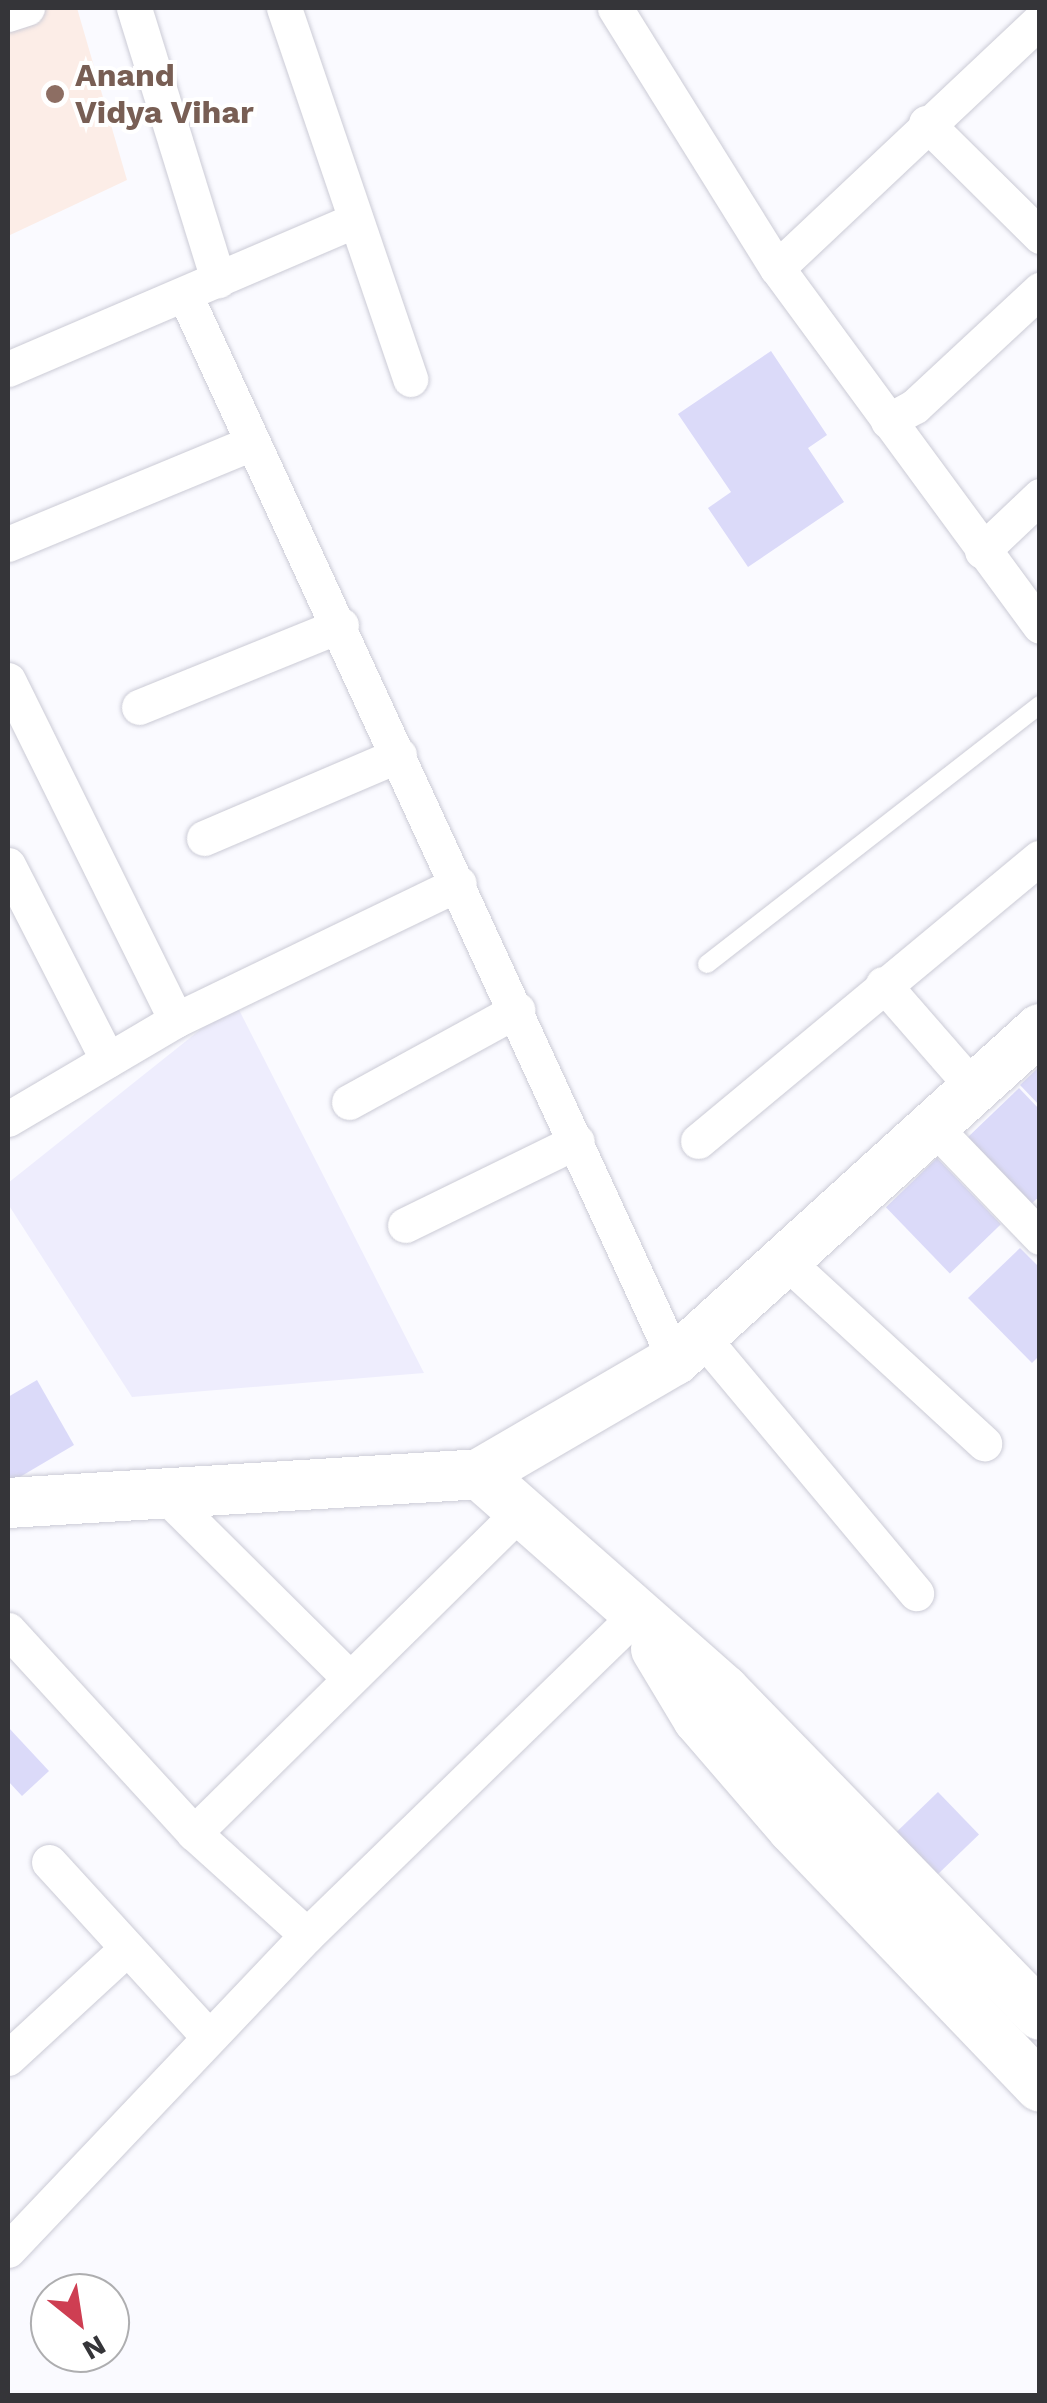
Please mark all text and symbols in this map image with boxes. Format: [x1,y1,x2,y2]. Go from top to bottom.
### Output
place label: Anand Vidya Vihar [75,57,255,132]
marker: Anand Vidya Vihar [44,83,66,105]
north arrow [30,2273,130,2373]
text: N [77,2328,111,2367]

